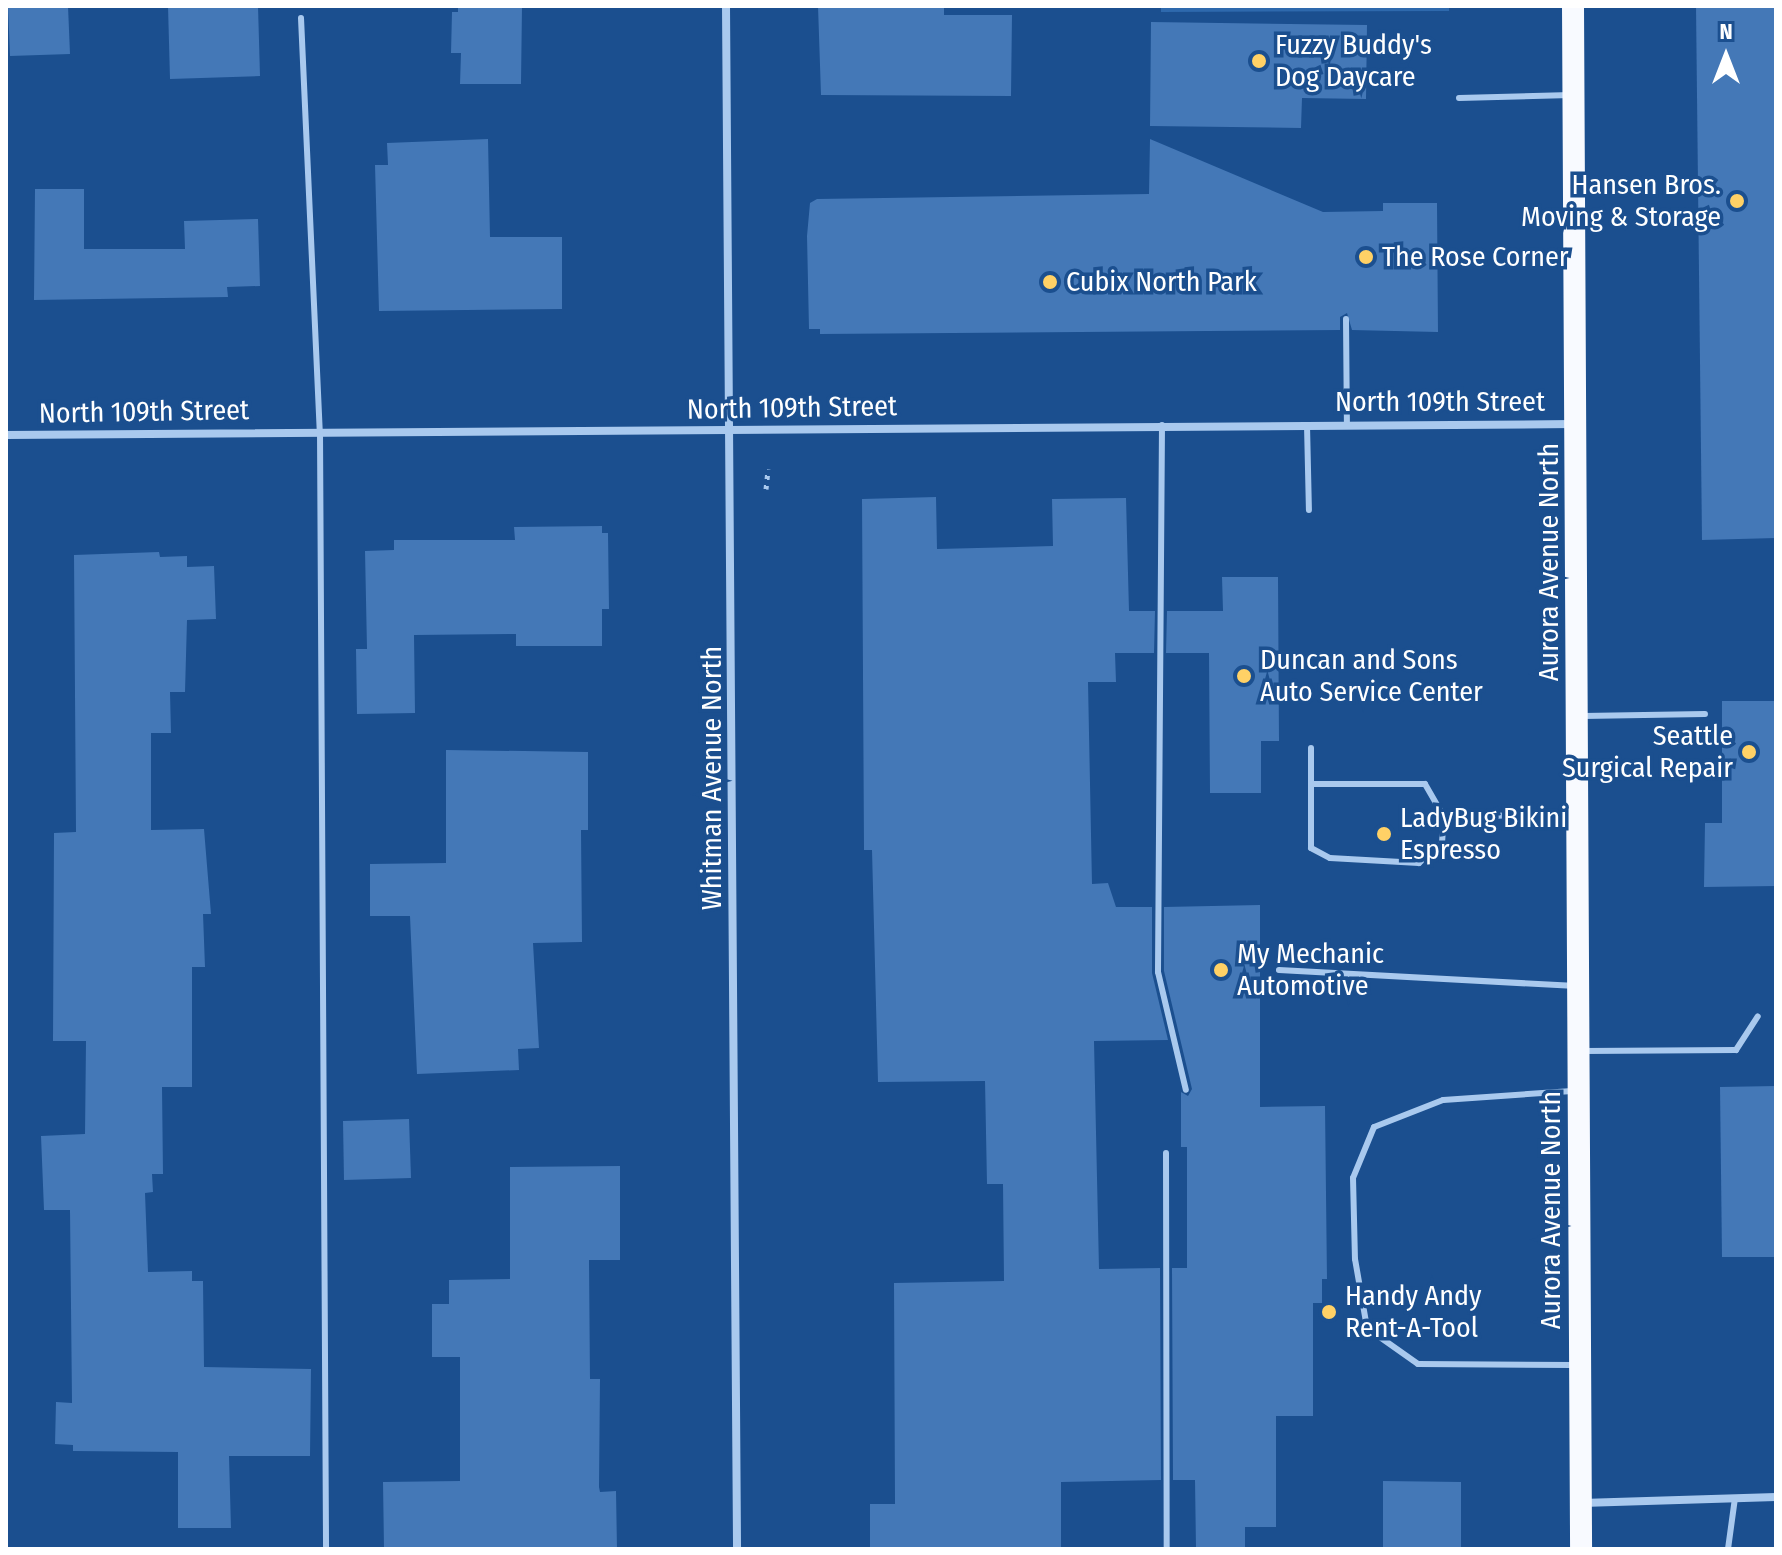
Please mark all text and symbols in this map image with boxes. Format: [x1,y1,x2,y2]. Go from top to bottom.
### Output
north arrow [1686,16,1766,96]
text: N [1719,18,1733,45]
place label: Fuzzy Buddy's Dog Daycare [1275,28,1432,94]
marker: Fuzzy Buddy's Dog Daycare [1250,52,1268,70]
place label: Hansen Bros. Moving & Storage [1521,168,1721,234]
marker: Hansen Bros. Moving & Storage [1728,192,1746,210]
place label: The Rose Corner [1382,240,1569,274]
marker: The Rose Corner [1357,248,1375,266]
place label: Cubix North Park [1066,265,1257,299]
marker: Cubix North Park [1041,273,1059,291]
street label: North 109th Street [1335,385,1545,419]
street label: North 109th Street [687,389,897,427]
street label: North 109th Street [39,393,249,431]
street label: Aurora Avenue North [1532,443,1566,681]
place label: Duncan and Sons Auto Service Center [1260,643,1483,709]
street label: Whitman Avenue North [695,646,729,910]
marker: Duncan and Sons Auto Service Center [1235,667,1253,685]
place label: Seattle Surgical Repair [1562,719,1733,785]
marker: Seattle Surgical Repair [1740,743,1758,761]
place label: LadyBug Bikini Espresso [1400,801,1567,867]
marker: LadyBug Bikini Espresso [1375,825,1393,843]
place label: My Mechanic Automotive [1237,937,1384,1003]
marker: My Mechanic Automotive [1212,961,1230,979]
street label: Aurora Avenue North [1534,1091,1568,1329]
place label: Handy Andy Rent-A-Tool [1345,1279,1481,1345]
marker: Handy Andy Rent-A-Tool [1320,1303,1338,1321]

